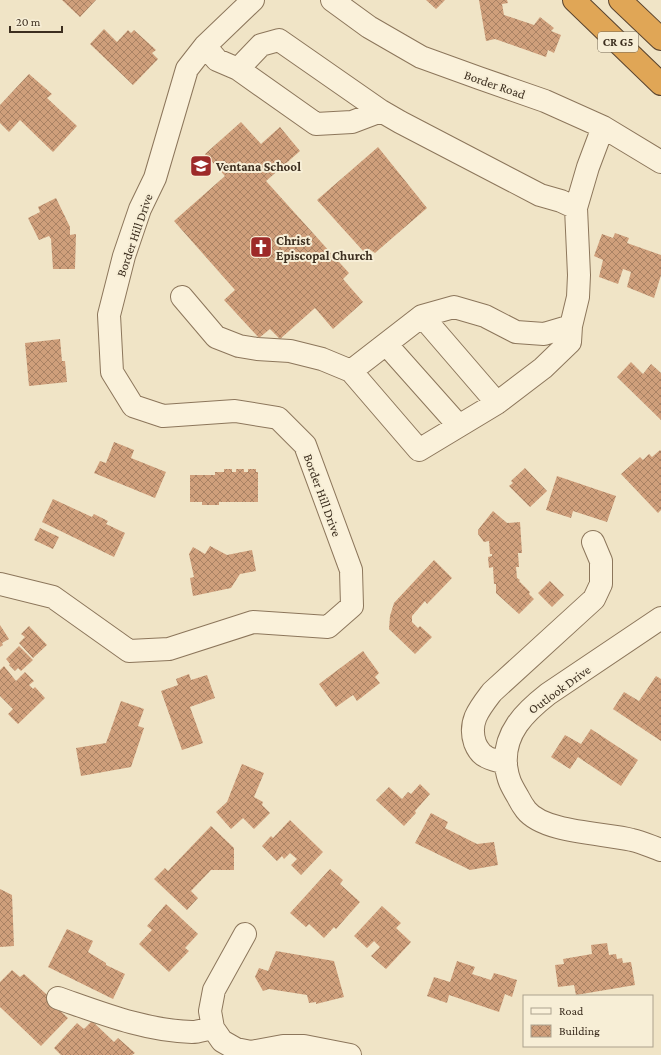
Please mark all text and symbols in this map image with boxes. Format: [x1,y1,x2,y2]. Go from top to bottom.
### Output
scale bar [10,8,62,34]
text: 20 m [16,15,41,29]
road number: CR G5 [598,32,638,52]
street label: Border Road [462,67,528,102]
school or university icon: Ventana School [188,153,214,179]
place label: Ventana School [215,159,301,174]
street label: Border Hill Drive [113,191,156,279]
place label: Christ Episcopal Church [276,233,373,263]
church icon: Christ Episcopal Church [248,234,274,260]
street label: Border Hill Drive [301,452,345,539]
street label: Outlook Drive [525,662,594,717]
legend [523,995,653,1047]
text: Road [559,1004,584,1018]
text: Building [559,1024,600,1038]

